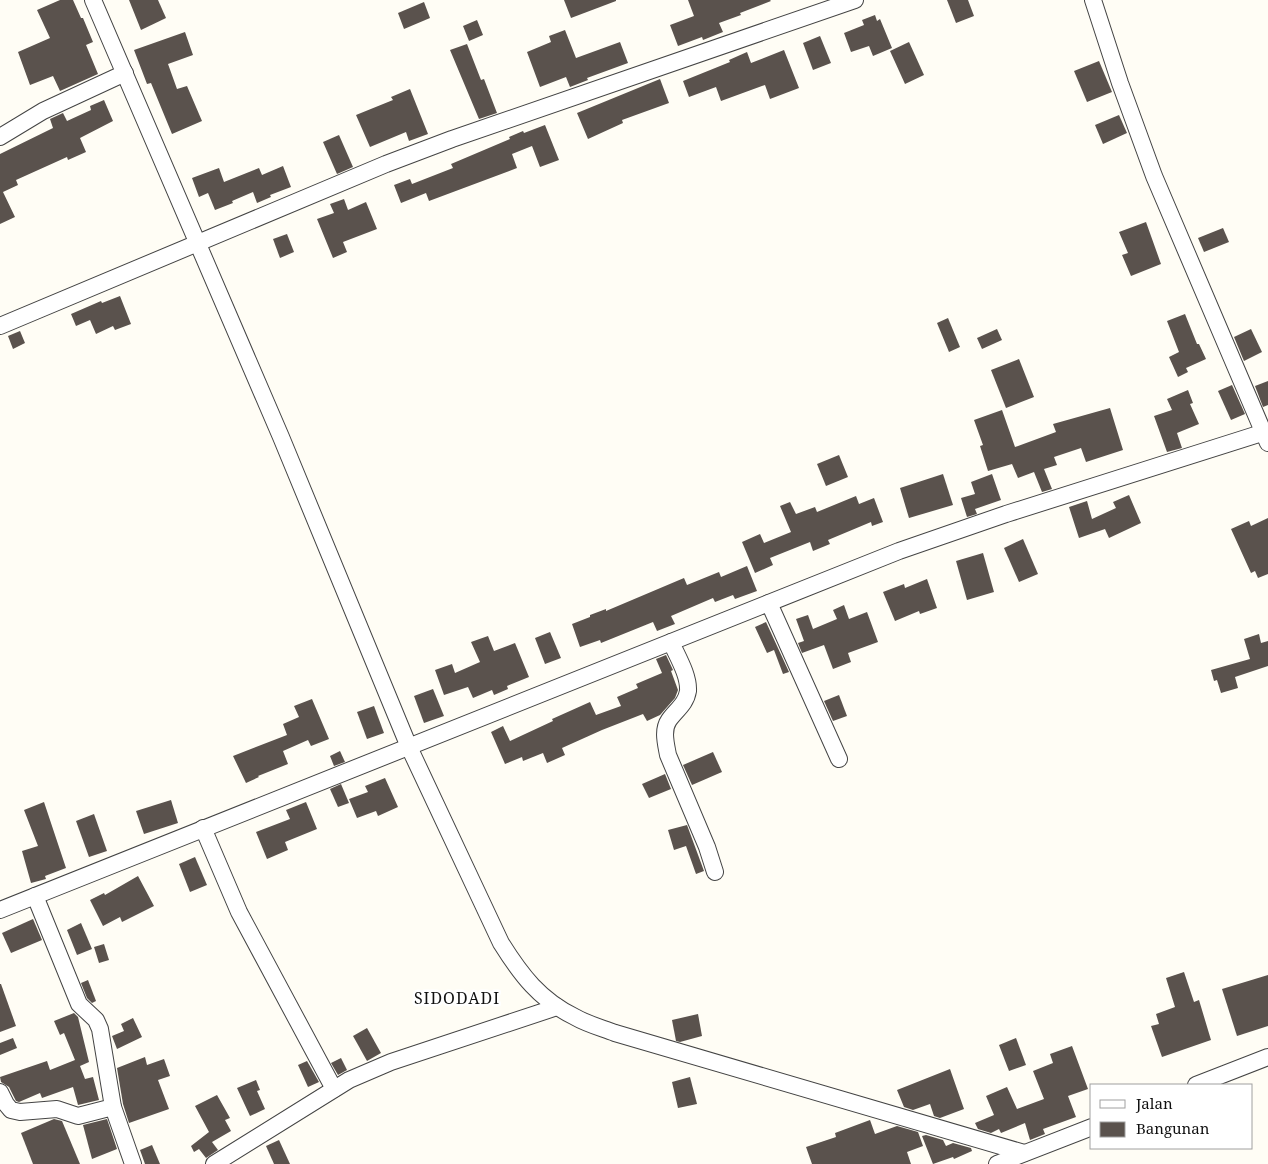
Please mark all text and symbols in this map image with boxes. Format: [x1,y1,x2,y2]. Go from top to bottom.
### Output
district label: SIDODADI [414,987,500,1009]
legend [1090,1084,1253,1149]
text: Jalan [1135,1093,1173,1113]
text: Bangunan [1136,1118,1210,1138]

